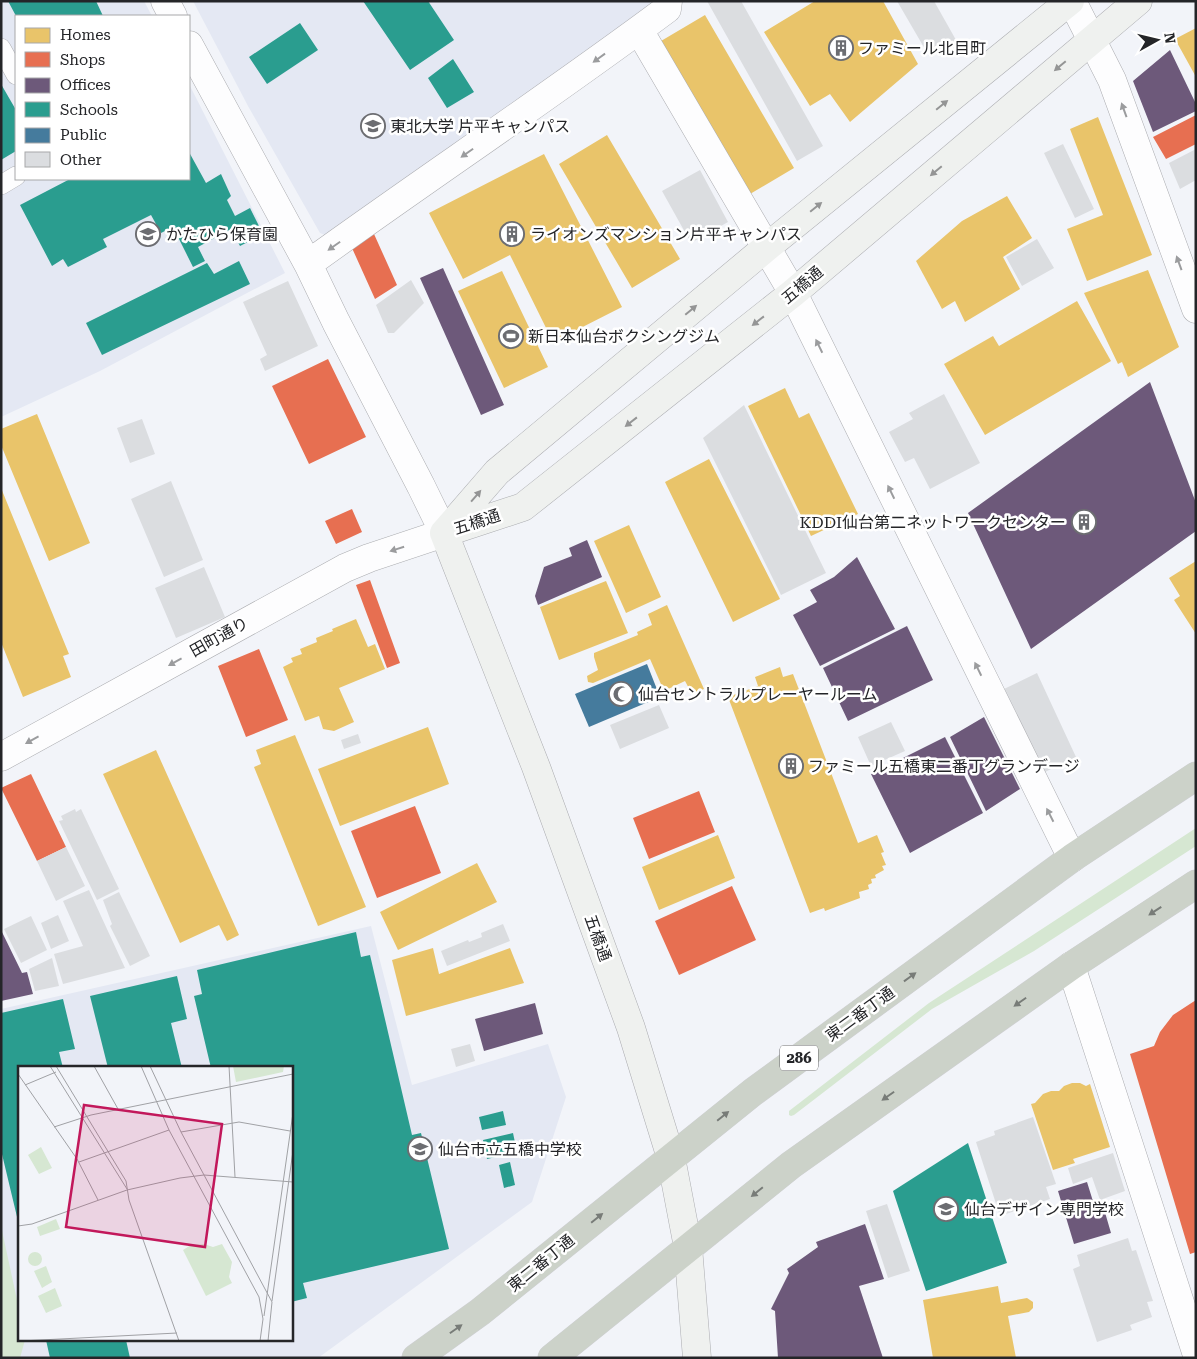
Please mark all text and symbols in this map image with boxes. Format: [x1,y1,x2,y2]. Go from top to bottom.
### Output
legend [15,15,190,180]
north arrow [1132,15,1182,65]
text: Homes [60,26,111,44]
text: N [1161,32,1179,45]
building icon: ファミール北目町 [828,35,854,61]
place label: ファミール北目町 [858,39,986,58]
text: Shops [60,51,105,69]
one-way arrow [593,53,606,64]
one-way arrow [1055,60,1067,72]
text: Offices [60,76,111,94]
one-way arrow [936,99,949,110]
text: Schools [60,101,118,119]
one-way arrow [1120,103,1127,118]
school or university icon: 東北大学 片平キャンパス [360,113,386,139]
place label: 東北大学 片平キャンパス [390,117,570,136]
text: Public [60,126,107,144]
one-way arrow [460,148,474,158]
text: Other [60,151,102,169]
one-way arrow [930,166,943,177]
one-way arrow [809,201,822,212]
school or university icon: かたひら保育園 [135,221,161,247]
building icon: ライオンズマンション片平キャンパス [499,221,525,247]
place label: かたひら保育園 [166,225,278,244]
place label: ライオンズマンション片平キャンパス [530,225,802,244]
one-way arrow [327,241,340,251]
one-way arrow [1175,255,1183,270]
street label: 五橋通 [778,262,826,308]
one-way arrow [684,305,697,316]
one-way arrow [752,315,765,326]
sports icon: 新日本仙台ボクシングジム [498,323,524,349]
place label: 新日本仙台ボクシングジム [528,327,720,346]
one-way arrow [815,339,823,353]
one-way arrow [625,416,638,427]
one-way arrow [887,485,895,499]
one-way arrow [470,490,481,503]
street label: 五橋通 [451,506,503,538]
building icon: KDDI仙台第二ネットワークセンター [1071,509,1097,535]
place label: KDDI仙台第二ネットワークセンター [800,513,1066,532]
one-way arrow [390,545,405,553]
street label: 田町通り [186,613,252,661]
one-way arrow [168,657,182,666]
one-way arrow [974,662,982,676]
mosque icon: 仙台セントラルプレーヤールーム [608,681,634,707]
place label: 仙台セントラルプレーヤールーム [638,685,878,704]
one-way arrow [25,736,40,744]
building icon: ファミール五橋東二番丁グランデージ [778,753,804,779]
place label: ファミール五橋東二番丁グランデージ [808,757,1080,776]
one-way arrow [1046,808,1054,822]
one-way arrow [1148,906,1162,916]
street label: 五橋通 [581,912,615,964]
one-way arrow [903,972,917,982]
street label: 東二番丁通 [822,983,898,1045]
one-way arrow [1014,997,1027,1007]
road number: 286 [780,1046,818,1070]
inset map [18,1066,292,1342]
one-way arrow [881,1091,895,1101]
one-way arrow [717,1110,730,1121]
school or university icon: 仙台市立五橋中学校 [407,1136,433,1162]
place label: 仙台市立五橋中学校 [438,1140,582,1159]
one-way arrow [751,1187,764,1198]
school or university icon: 仙台デザイン専門学校 [933,1196,959,1222]
place label: 仙台デザイン専門学校 [964,1200,1124,1219]
one-way arrow [590,1212,603,1223]
street label: 東二番丁通 [504,1230,578,1296]
one-way arrow [449,1324,462,1335]

